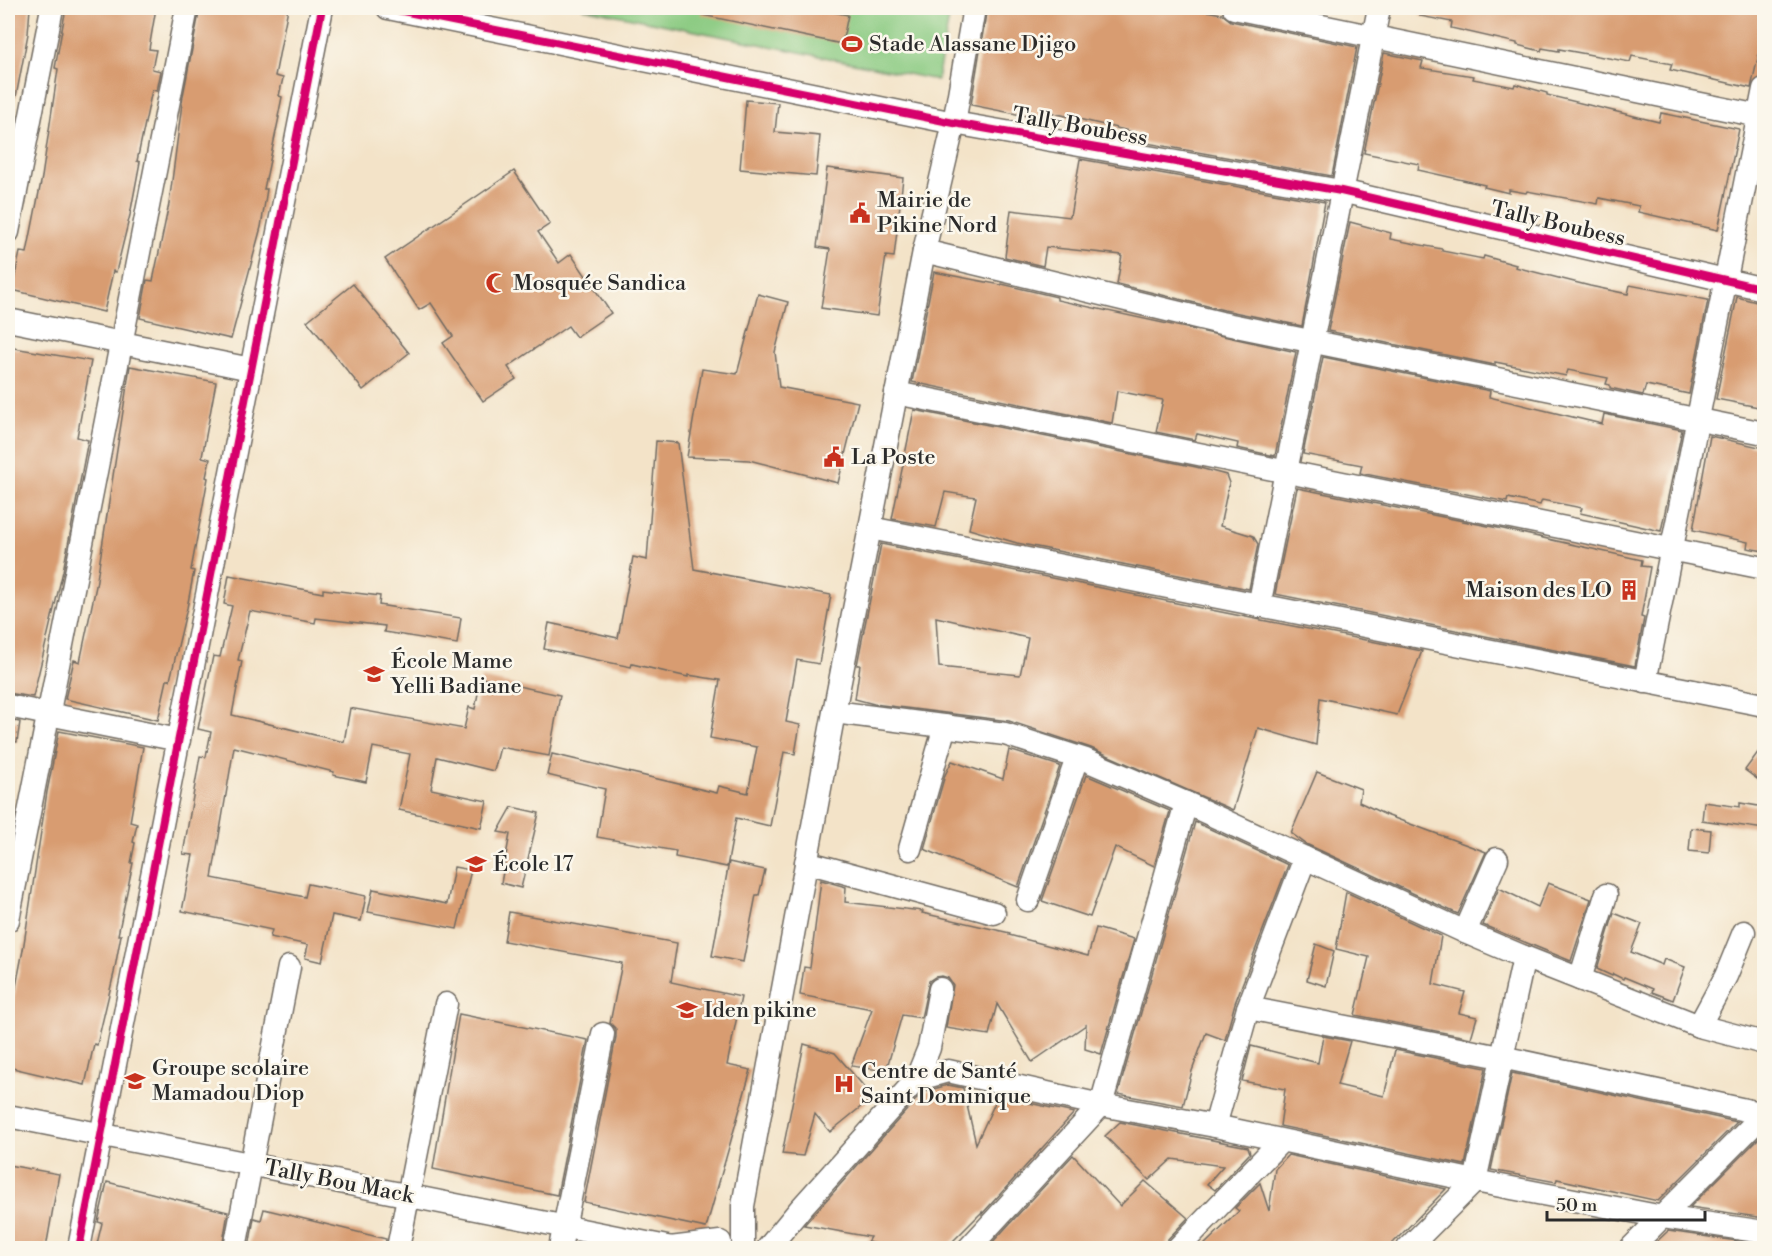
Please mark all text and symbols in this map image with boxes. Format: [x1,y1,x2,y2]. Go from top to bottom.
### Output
place label: Stade Alassane Djigo [869,31,1076,58]
sports icon: Stade Alassane Djigo [840,32,864,56]
street label: Tally Boubess [1010,102,1150,152]
place label: Mairie de Pikine Nord [877,187,998,239]
street label: Tally Boubess [1488,195,1628,253]
public building icon: Mairie de Pikine Nord [848,201,872,225]
place label: Mosquée Sandica [513,270,687,297]
mosque icon: Mosquée Sandica [484,271,508,295]
place label: La Poste [851,444,936,471]
public building icon: La Poste [822,445,846,469]
place label: Maison des LO [1465,577,1612,604]
building icon: Maison des LO [1617,578,1641,602]
place label: École Mame Yelli Badiane [390,647,522,700]
school or university icon: École Mame Yelli Badiane [362,662,386,686]
place label: École 17 [493,850,573,878]
school or university icon: École 17 [464,852,488,876]
place label: Iden pikine [704,997,817,1024]
school or university icon: Iden pikine [675,998,699,1022]
place label: Groupe scolaire Mamadou Diop [152,1055,309,1107]
place label: Centre de Santé Saint Dominique [861,1058,1031,1110]
school or university icon: Groupe scolaire Mamadou Diop [123,1069,147,1093]
hospital icon: Centre de Santé Saint Dominique [832,1072,856,1096]
street label: Tally Bou Mack [262,1154,418,1210]
scale bar [1547,1184,1704,1222]
text: 50 m [1556,1194,1598,1217]

